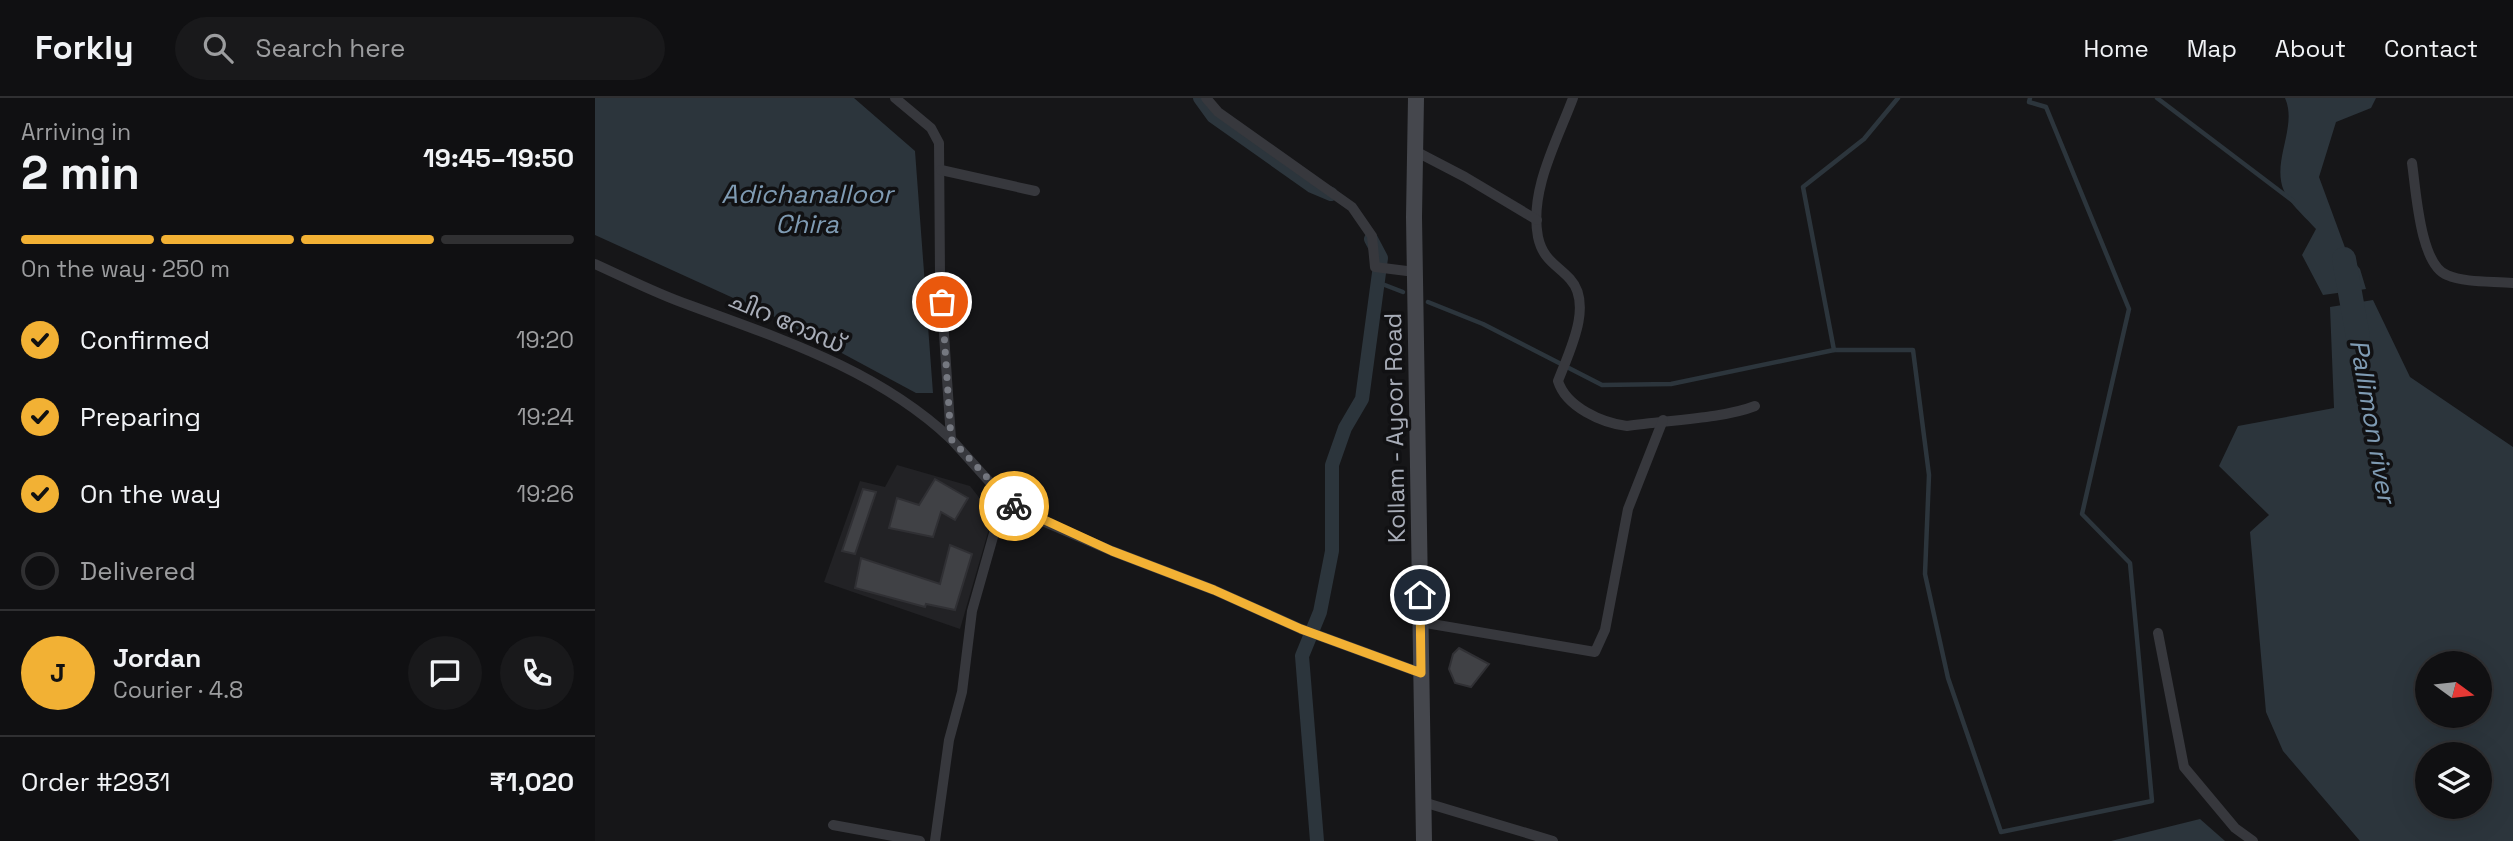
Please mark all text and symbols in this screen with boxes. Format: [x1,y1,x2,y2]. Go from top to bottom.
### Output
search box [175,17,665,80]
text: Forkly [35,27,133,69]
icon: search [199,29,237,67]
text: Search here [255,31,405,65]
text: Home [2083,33,2149,64]
text: Map [2187,33,2237,64]
text: About [2275,33,2346,64]
text: Contact [2384,33,2478,64]
text: Arriving in [21,117,131,147]
text: 19:45–19:50 [423,141,574,175]
text: 2 min [21,144,140,202]
water label: Adichanalloor Chira [721,177,896,241]
text: On the way · 250 m [21,254,230,284]
pin [912,272,972,332]
street label: ചിറ റോഡ് [725,283,851,360]
icon: bag [923,283,961,321]
street label: Kollam - Ayoor Road [1377,313,1412,543]
icon: check [21,321,59,359]
text: Confirmed [80,323,210,357]
text: 19:20 [516,325,574,355]
water label: Pallimon river [2342,337,2405,508]
icon: check [21,398,59,436]
text: Preparing [80,400,201,434]
text: 19:24 [517,402,574,432]
courier [979,471,1049,541]
icon: check [21,475,59,513]
text: On the way [80,477,221,511]
text: 19:26 [517,479,574,509]
icon: bike [995,487,1033,525]
text: Delivered [80,554,196,588]
pin [1390,565,1450,625]
icon: home [1401,576,1439,614]
button: chat [408,636,482,710]
button: phone [500,636,574,710]
text: Jordan [113,641,201,675]
north arrow [2415,651,2492,728]
map controls [2415,651,2492,819]
text: J [50,656,66,690]
text: Courier · 4.8 [113,675,243,705]
button: layers [2415,742,2492,819]
text: Order #2931 [21,765,170,799]
text: ₹1,020 [490,765,574,799]

